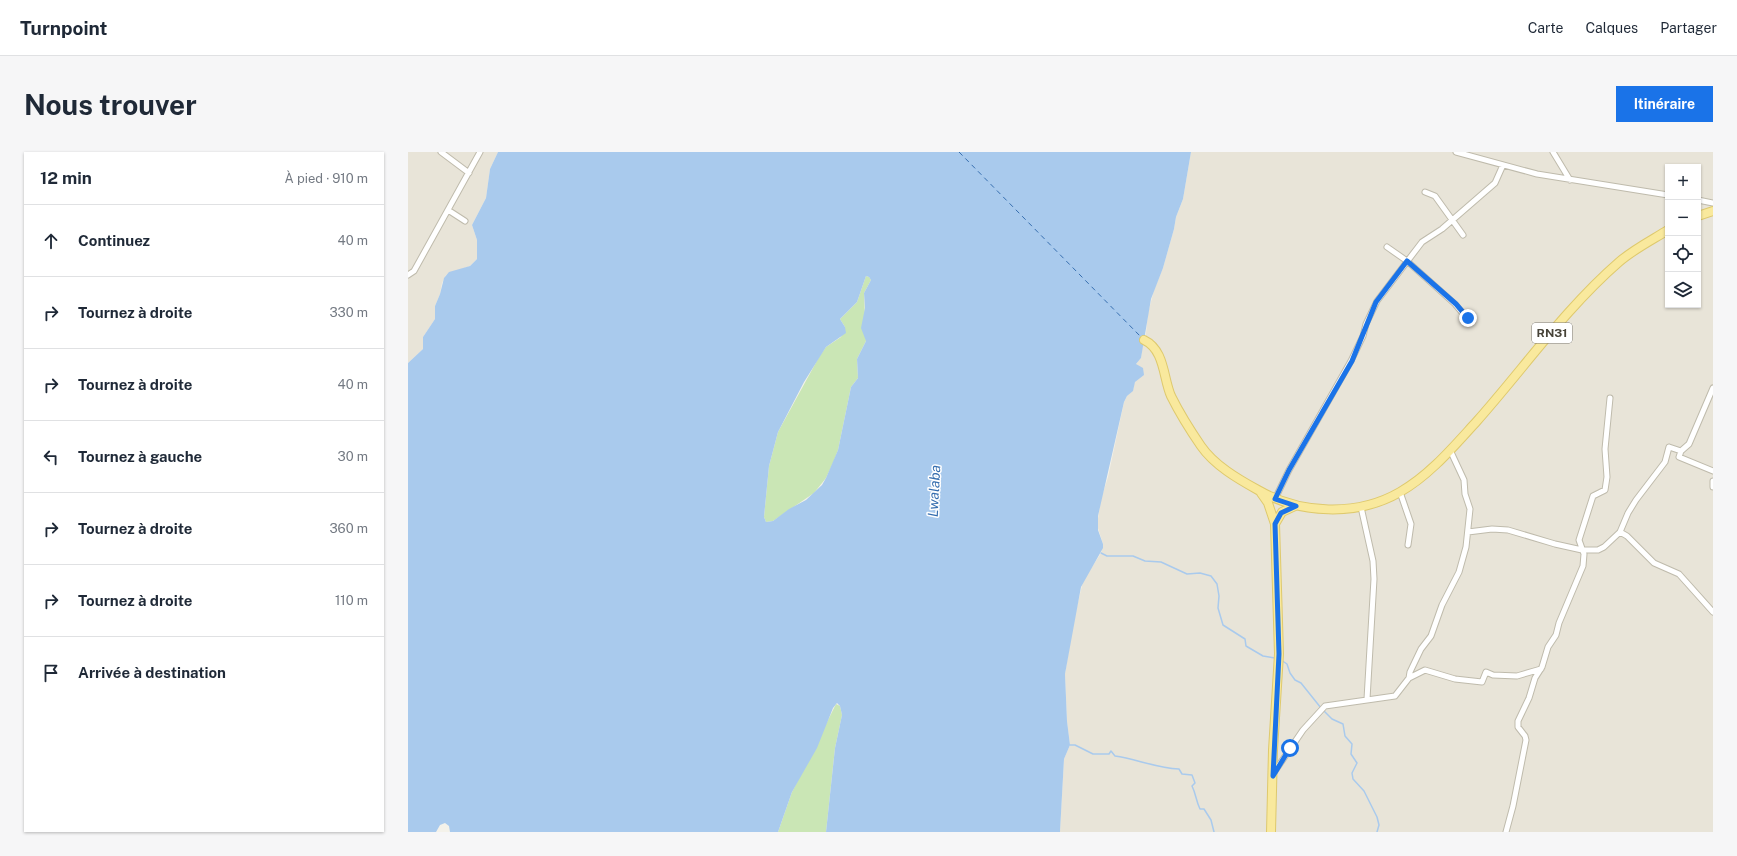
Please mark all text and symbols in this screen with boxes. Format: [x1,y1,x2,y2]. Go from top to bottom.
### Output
text: Turnpoint [20,17,107,39]
text: Carte [1528,20,1564,36]
text: Calques [1586,20,1638,36]
text: Partager [1660,20,1717,36]
button: Itinéraire [1616,86,1713,122]
text: Nous trouver [24,88,197,121]
map controls [1665,164,1701,308]
button: + [1665,164,1701,200]
text: 12 min [40,168,92,188]
text: À pied · 910 m [285,171,368,186]
button: − [1665,200,1701,236]
icon: ahead [40,230,62,252]
text: Continuez [78,232,150,249]
text: 40 m [337,233,368,248]
button: locate [1665,236,1701,272]
button: layers [1665,272,1701,308]
icon: right [40,302,62,324]
text: Tournez à droite [78,304,192,321]
text: 330 m [329,305,368,320]
route end [1459,309,1477,327]
road number: RN31 [1532,323,1572,343]
icon: right [40,374,62,396]
text: Tournez à droite [78,376,192,393]
text: 40 m [337,377,368,392]
icon: left [40,446,62,468]
text: Tournez à gauche [78,448,202,465]
text: 30 m [338,449,368,464]
water label: Lwalaba [925,465,943,517]
icon: right [40,518,62,540]
text: Tournez à droite [78,520,192,537]
text: 360 m [330,521,368,536]
icon: right [40,590,62,612]
text: Tournez à droite [78,592,192,609]
text: 110 m [335,593,368,608]
icon: arrive [40,662,62,684]
text: Arrivée à destination [78,664,226,681]
route start [1281,739,1299,757]

